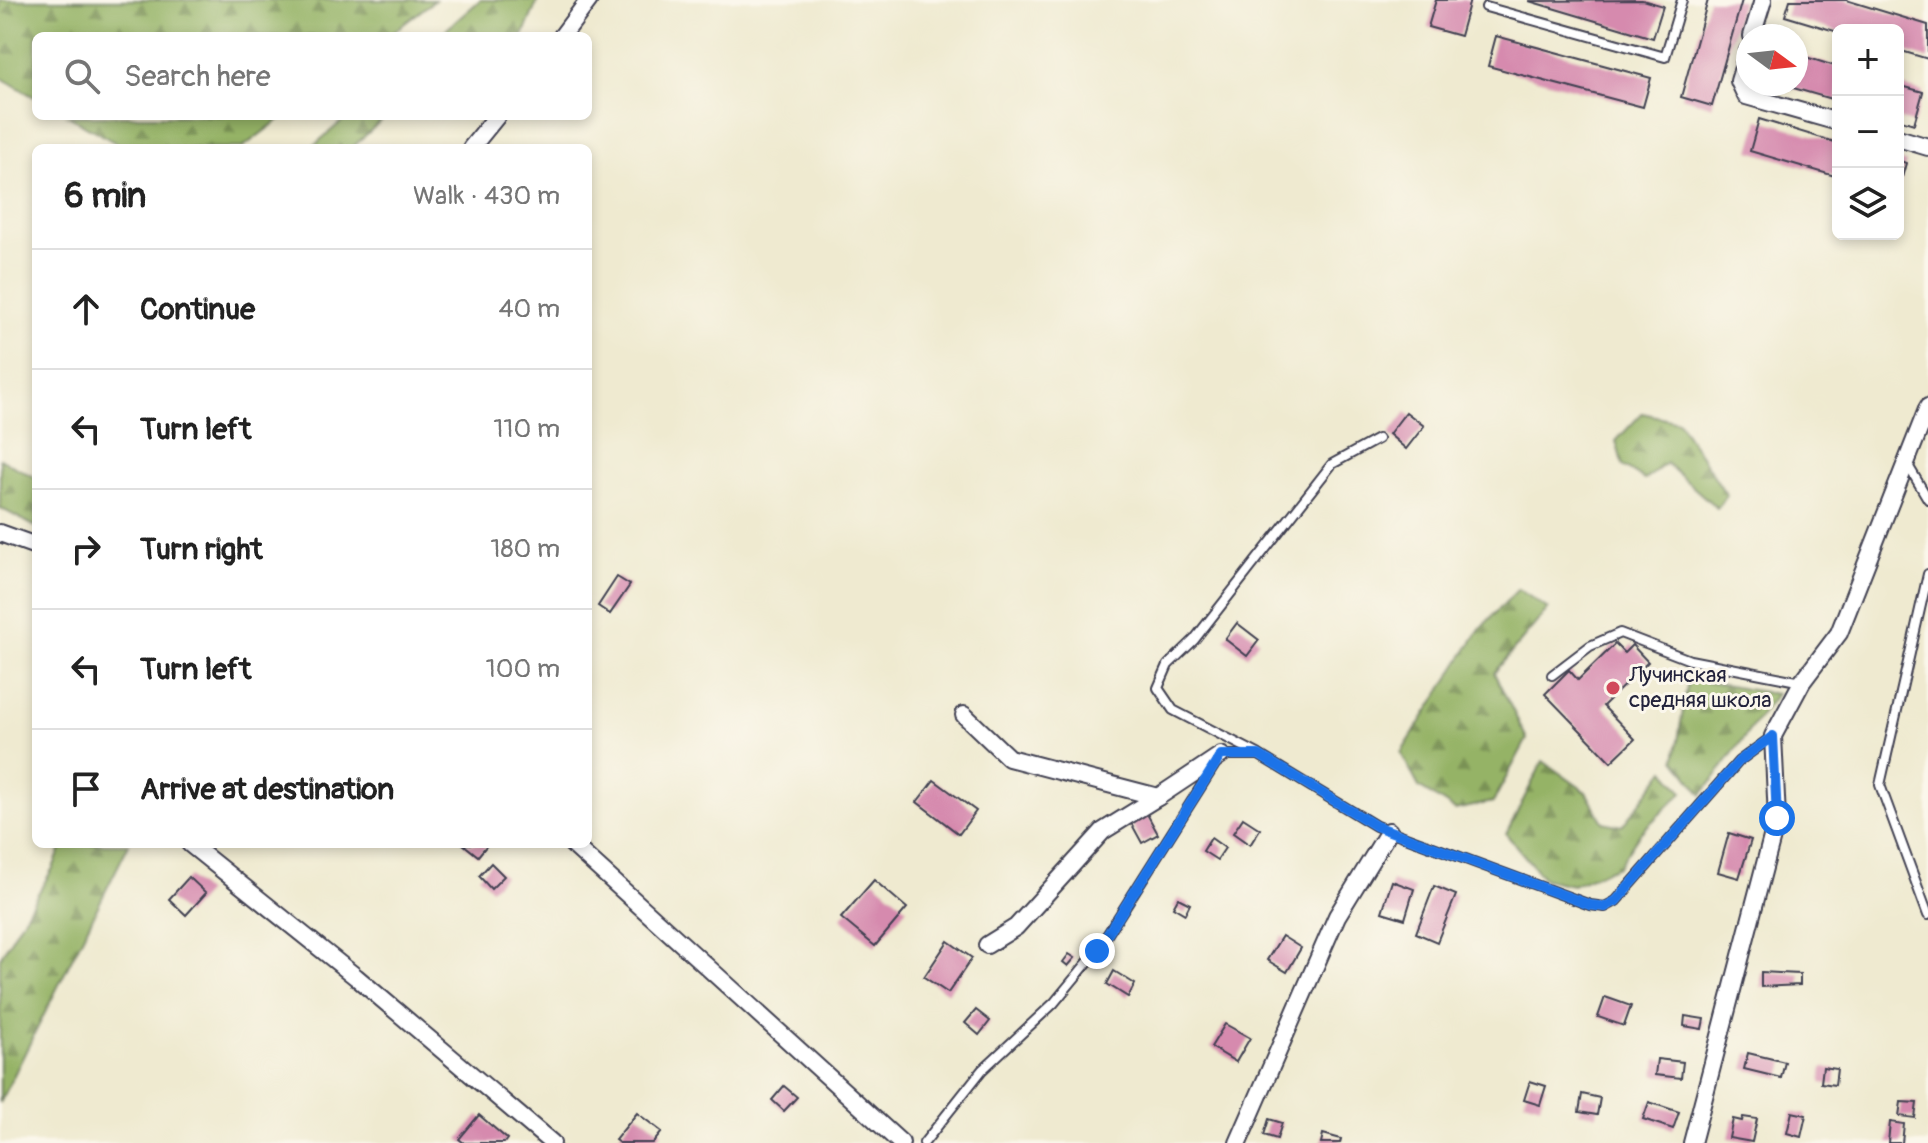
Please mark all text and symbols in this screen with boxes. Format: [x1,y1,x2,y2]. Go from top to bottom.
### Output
north arrow [1736,24,1808,96]
map controls [1832,24,1904,240]
button: + [1832,24,1904,96]
search box [32,32,592,120]
icon: search [60,54,104,98]
text: Search here [124,58,271,95]
button: − [1832,96,1904,168]
button: layers [1832,168,1904,240]
text: 6 min [64,175,146,218]
text: Walk · 430 m [413,180,560,212]
icon: ahead [64,287,108,331]
text: Continue [140,291,255,328]
text: 40 m [498,293,560,325]
icon: left [64,407,108,451]
text: Turn left [140,411,251,448]
text: 110 m [493,413,560,445]
icon: right [64,527,108,571]
text: Turn right [140,531,263,568]
text: 180 m [490,533,560,565]
icon: left [64,647,108,691]
text: Turn left [140,651,251,688]
text: 100 m [486,653,560,685]
place label: Лучинская средняя школа [1628,661,1772,714]
marker: Лучинская средняя школа [1604,679,1622,697]
icon: arrive [64,767,108,811]
text: Arrive at destination [140,771,394,808]
route start [1759,800,1795,836]
route end [1079,933,1115,969]

